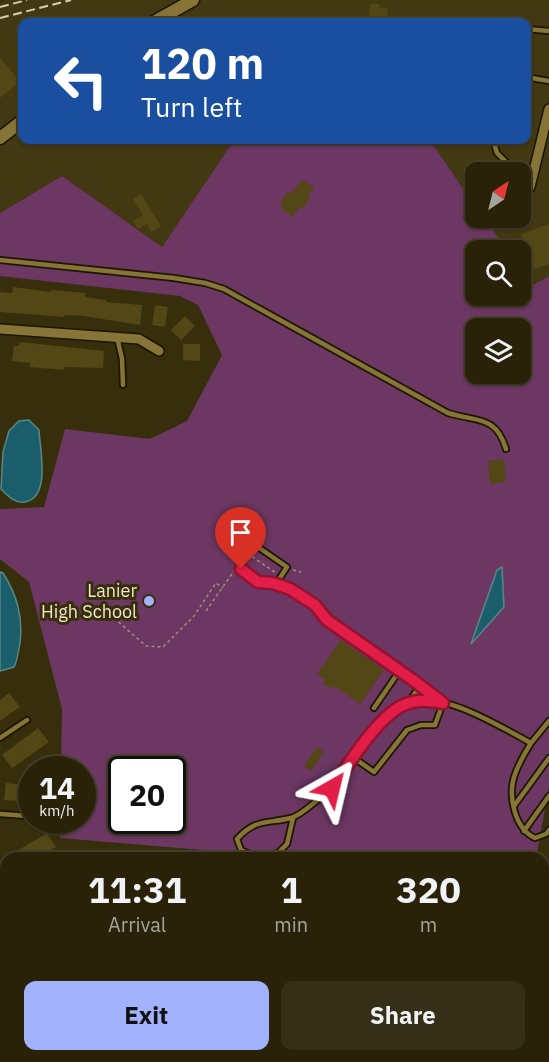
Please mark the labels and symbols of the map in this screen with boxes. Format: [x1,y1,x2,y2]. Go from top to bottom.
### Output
north arrow [465,162,531,228]
pin [215,507,266,569]
place label: Lanier High School [41,579,137,623]
marker: Lanier High School [142,594,156,608]
speed limit sign: 20 [108,756,186,834]
position arrow [300,756,364,820]

